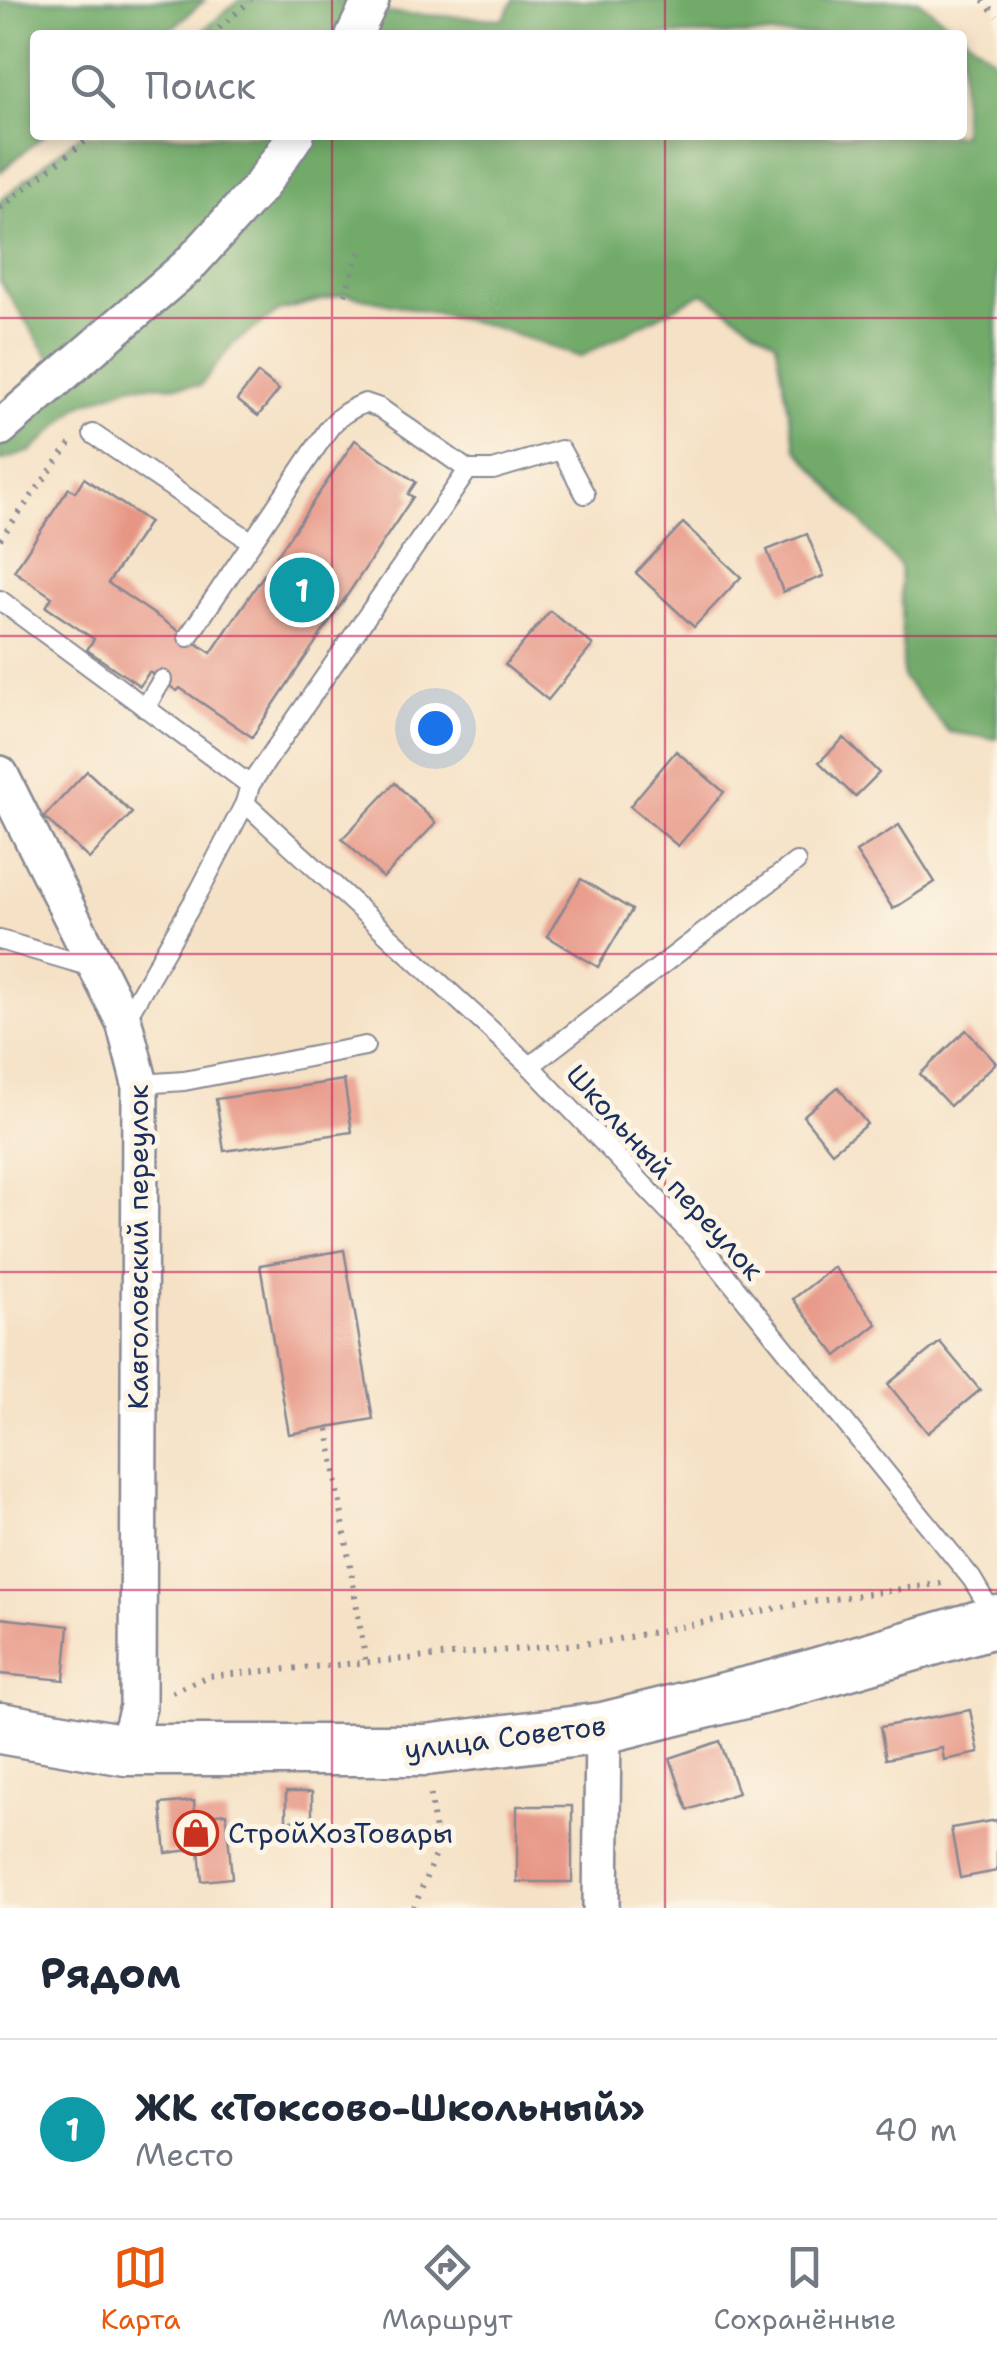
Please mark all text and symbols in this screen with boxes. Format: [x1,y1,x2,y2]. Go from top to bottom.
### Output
search box [30,30,967,140]
icon: search [65,58,120,113]
text: Поиск [145,60,256,111]
pin: 1 [270,552,334,628]
your location [410,703,461,754]
street label: Школьный переулок [558,1056,772,1288]
street label: Кавголовский переулок [119,1084,157,1410]
street label: улица Советов [402,1706,608,1768]
shop icon: СтройХозТовары [173,1810,219,1856]
place label: СтройХозТовары [228,1814,453,1852]
text: Рядом [40,1945,181,2001]
text: ЖК «Токсово-Школьный» [135,2082,645,2133]
text: 1 [65,2108,80,2151]
text: 40 m [874,2108,957,2151]
text: Место [135,2133,234,2176]
tab: Карта [101,2240,181,2338]
tab: Маршрут [382,2240,512,2338]
tab: Сохранённые [714,2240,896,2338]

